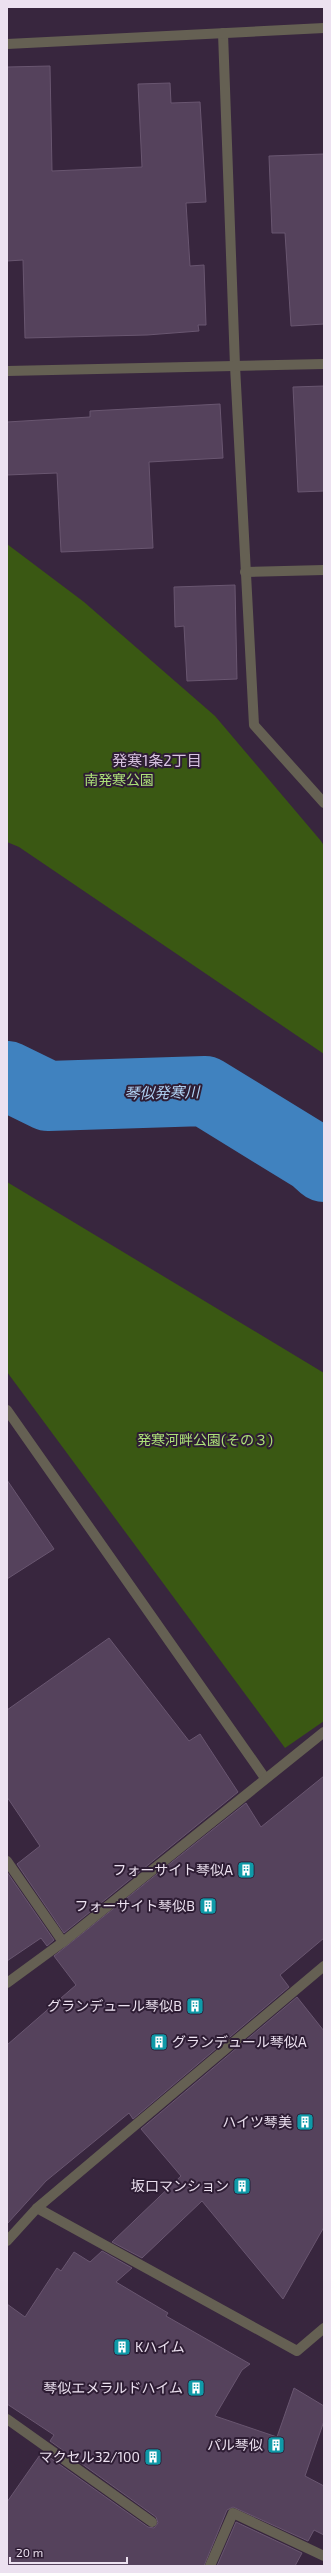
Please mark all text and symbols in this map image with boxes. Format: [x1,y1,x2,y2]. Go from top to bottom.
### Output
district label: 発寒1条2丁目 [112,751,202,769]
park label: 南発寒公園 [84,771,154,788]
water label: 琴似発寒川 [124,1082,202,1102]
park label: 発寒河畔公園(その３) [137,1431,273,1448]
building icon: フォーサイト琴似A [236,1860,256,1880]
place label: フォーサイト琴似A [113,1861,233,1878]
building icon: フォーサイト琴似B [198,1896,218,1916]
place label: フォーサイト琴似B [75,1897,195,1914]
building icon: グランデュール琴似B [185,1996,205,2016]
place label: グランデュール琴似B [47,1997,182,2014]
building icon: グランデュール琴似A [149,2032,169,2052]
place label: グランデュール琴似A [172,2033,307,2050]
building icon: ハイツ琴美 [295,2112,315,2132]
place label: ハイツ琴美 [222,2113,292,2130]
building icon: 坂口マンション [232,2176,252,2196]
place label: 坂口マンション [131,2177,229,2194]
building icon: Kハイム [112,2337,132,2357]
place label: Kハイム [135,2338,185,2355]
building icon: 琴似エメラルドハイム [186,2378,206,2398]
place label: 琴似エメラルドハイム [44,2379,183,2396]
building icon: パル琴似 [266,2435,286,2455]
place label: パル琴似 [207,2436,263,2453]
building icon: マクセル32/100 [143,2447,163,2467]
place label: マクセル32/100 [39,2448,140,2465]
scale bar [10,2539,127,2565]
text: 20 m [16,2545,43,2559]

